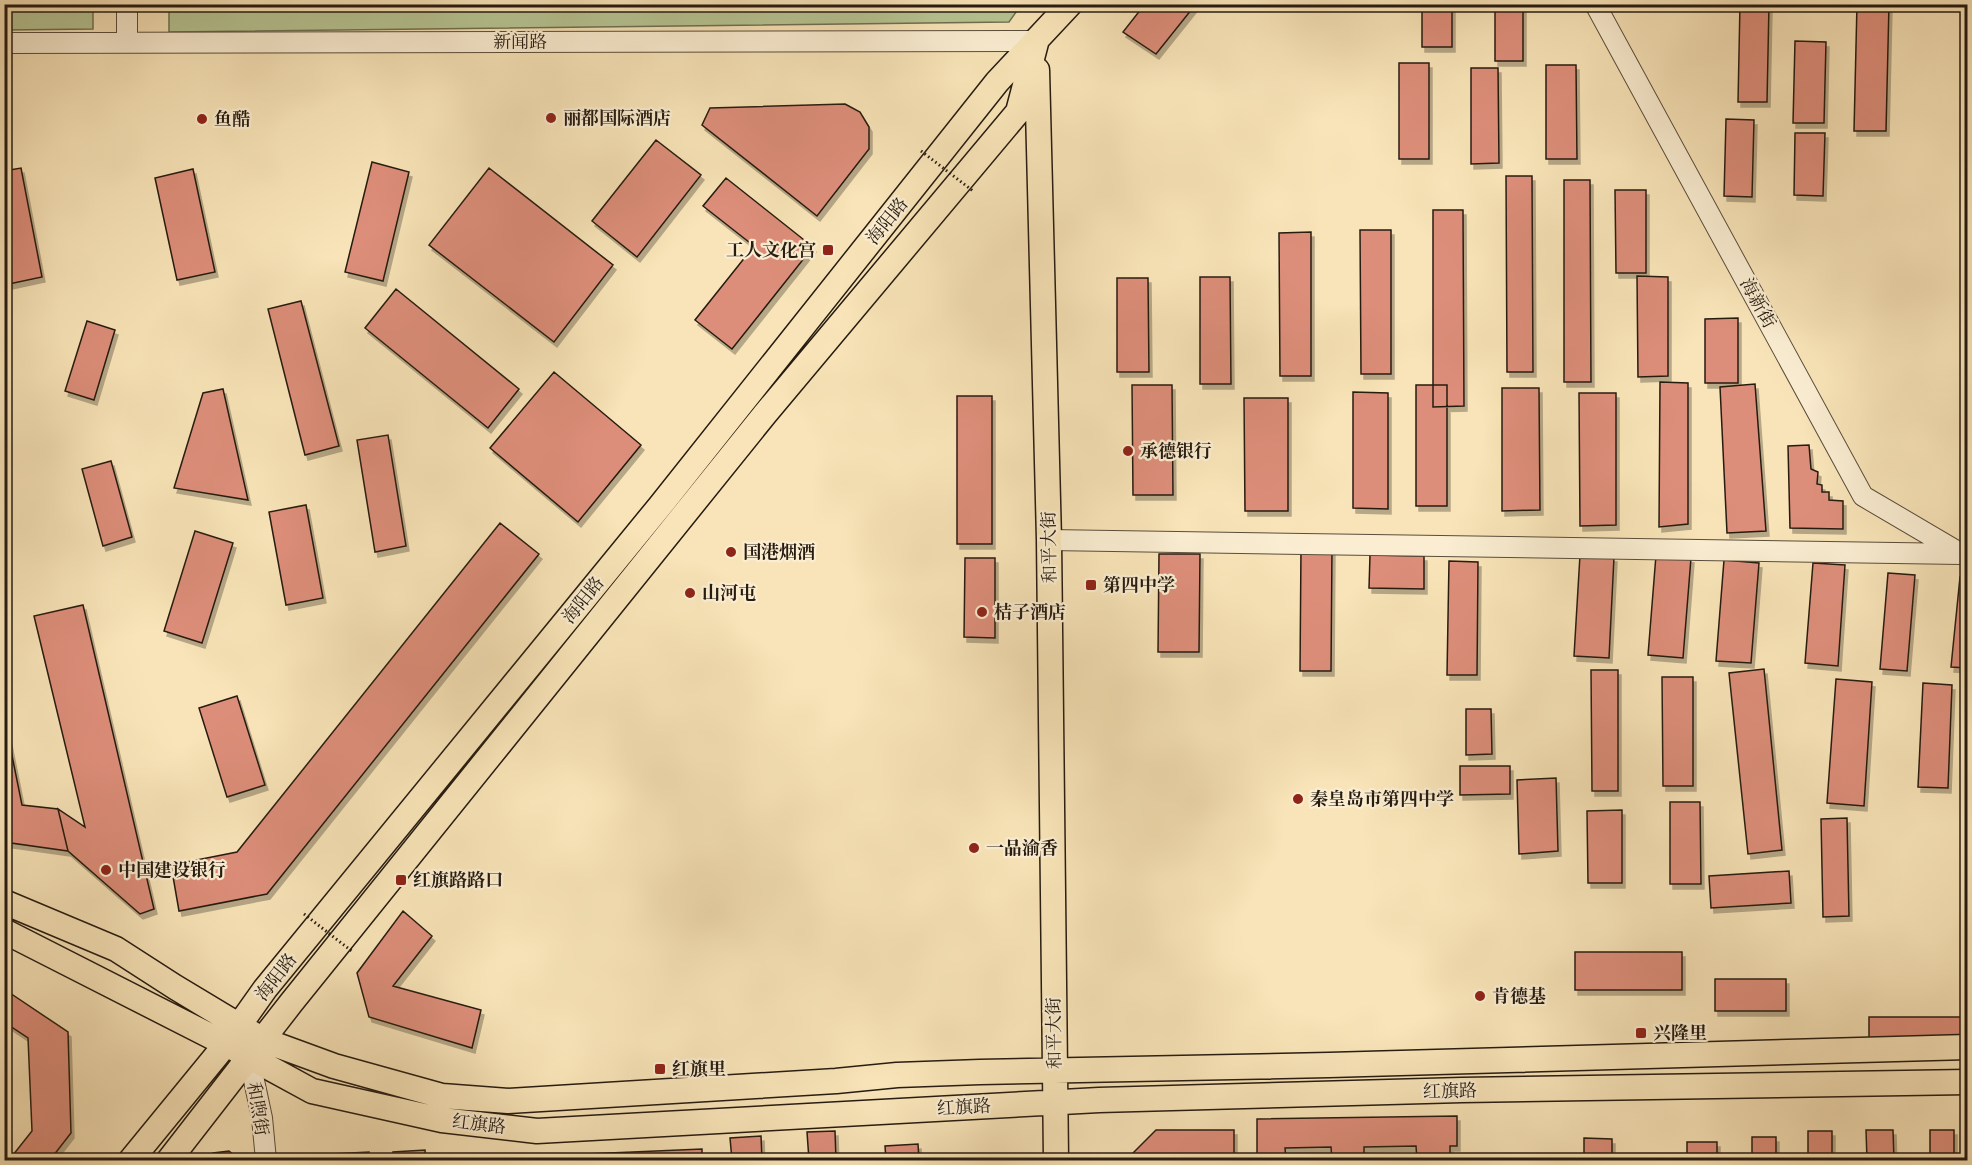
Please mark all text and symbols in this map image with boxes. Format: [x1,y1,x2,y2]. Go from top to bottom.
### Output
street label: 新闻路 [493,31,547,53]
place label: 丽都国际酒店 [563,107,671,129]
place label: 鱼酷 [214,108,250,130]
marker: 丽都国际酒店 [544,111,558,125]
marker: 鱼酷 [195,112,209,126]
street label: 海阳路 [861,193,913,249]
place label: 工人文化宫 [726,239,816,261]
marker: 工人文化宫 [821,243,835,257]
street label: 海新街 [1735,274,1781,332]
place label: 承德银行 [1140,440,1212,462]
marker: 承德银行 [1121,444,1135,458]
street label: 和平大街 [1037,511,1061,583]
place label: 国港烟酒 [743,541,815,563]
marker: 国港烟酒 [724,545,738,559]
street label: 海阳路 [557,572,609,628]
place label: 第四中学 [1103,574,1175,596]
marker: 第四中学 [1084,578,1098,592]
place label: 山河屯 [702,582,756,604]
marker: 山河屯 [683,586,697,600]
place label: 桔子酒店 [994,601,1066,623]
marker: 桔子酒店 [975,605,989,619]
place label: 秦皇岛市第四中学 [1310,788,1454,810]
marker: 秦皇岛市第四中学 [1291,792,1305,806]
place label: 一品渝香 [986,837,1058,859]
marker: 一品渝香 [967,841,981,855]
place label: 中国建设银行 [118,859,226,881]
marker: 中国建设银行 [99,863,113,877]
place label: 红旗路路口 [413,869,503,891]
marker: 红旗路路口 [394,873,408,887]
street label: 海阳路 [251,949,301,1005]
place label: 肯德基 [1492,985,1546,1007]
marker: 肯德基 [1473,989,1487,1003]
street label: 和平大街 [1042,997,1066,1069]
place label: 兴隆里 [1653,1022,1707,1044]
marker: 兴隆里 [1634,1026,1648,1040]
place label: 红旗里 [672,1058,726,1080]
marker: 红旗里 [653,1062,667,1076]
street label: 红旗路 [1423,1080,1477,1102]
street label: 和煦街 [243,1081,273,1137]
street label: 红旗路 [936,1095,992,1119]
street label: 红旗路 [451,1110,507,1138]

